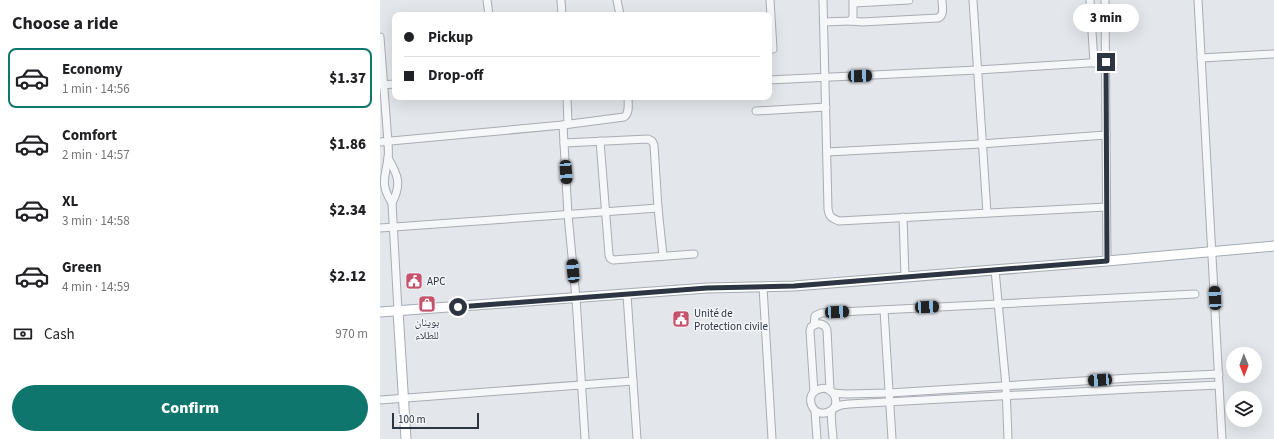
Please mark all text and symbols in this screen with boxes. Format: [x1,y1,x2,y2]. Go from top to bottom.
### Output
callout: 3 min [1073,4,1139,32]
text: 3 min [1090,9,1122,27]
text: Choose a ride [12,11,118,36]
text: Pickup [428,27,473,48]
route end [1097,53,1115,71]
text: Economy [62,59,123,80]
icon: car [14,60,50,96]
text: Drop-off [428,65,483,86]
text: $1.37 [329,68,366,89]
car [848,70,872,82]
text: 1 min · 14:56 [62,80,130,98]
text: Comfort [62,125,117,146]
icon: car [14,126,50,162]
text: $1.86 [329,134,366,155]
text: 2 min · 14:57 [62,146,130,164]
car [559,160,573,184]
text: XL [62,191,78,212]
icon: car [14,192,50,228]
text: $2.34 [329,200,366,221]
text: 3 min · 14:58 [62,212,130,230]
text: Green [62,257,102,278]
icon: car [14,258,50,294]
car [566,259,580,283]
text: $2.12 [329,266,366,287]
public building icon: APC [404,271,424,291]
place label: APC [427,274,445,289]
text: 4 min · 14:59 [62,278,130,296]
car [1208,286,1222,310]
shop icon: بوينان للطلاء [417,294,437,314]
route start [449,298,467,316]
car [915,300,939,314]
car [825,305,849,319]
place label: Unité de Protection civile [694,306,769,334]
public building icon: Unité de Protection civile [671,309,691,329]
place label: بوينان للطلاء [415,315,439,343]
icon: cash [12,323,34,345]
text: Cash [44,324,75,345]
text: 970 m [335,325,368,343]
north arrow [1226,347,1262,383]
map controls [1226,347,1262,427]
car [1088,373,1112,387]
button: Confirm [12,385,368,431]
button: layers [1226,391,1262,427]
scale bar [392,411,479,430]
text: 100 m [398,412,426,427]

